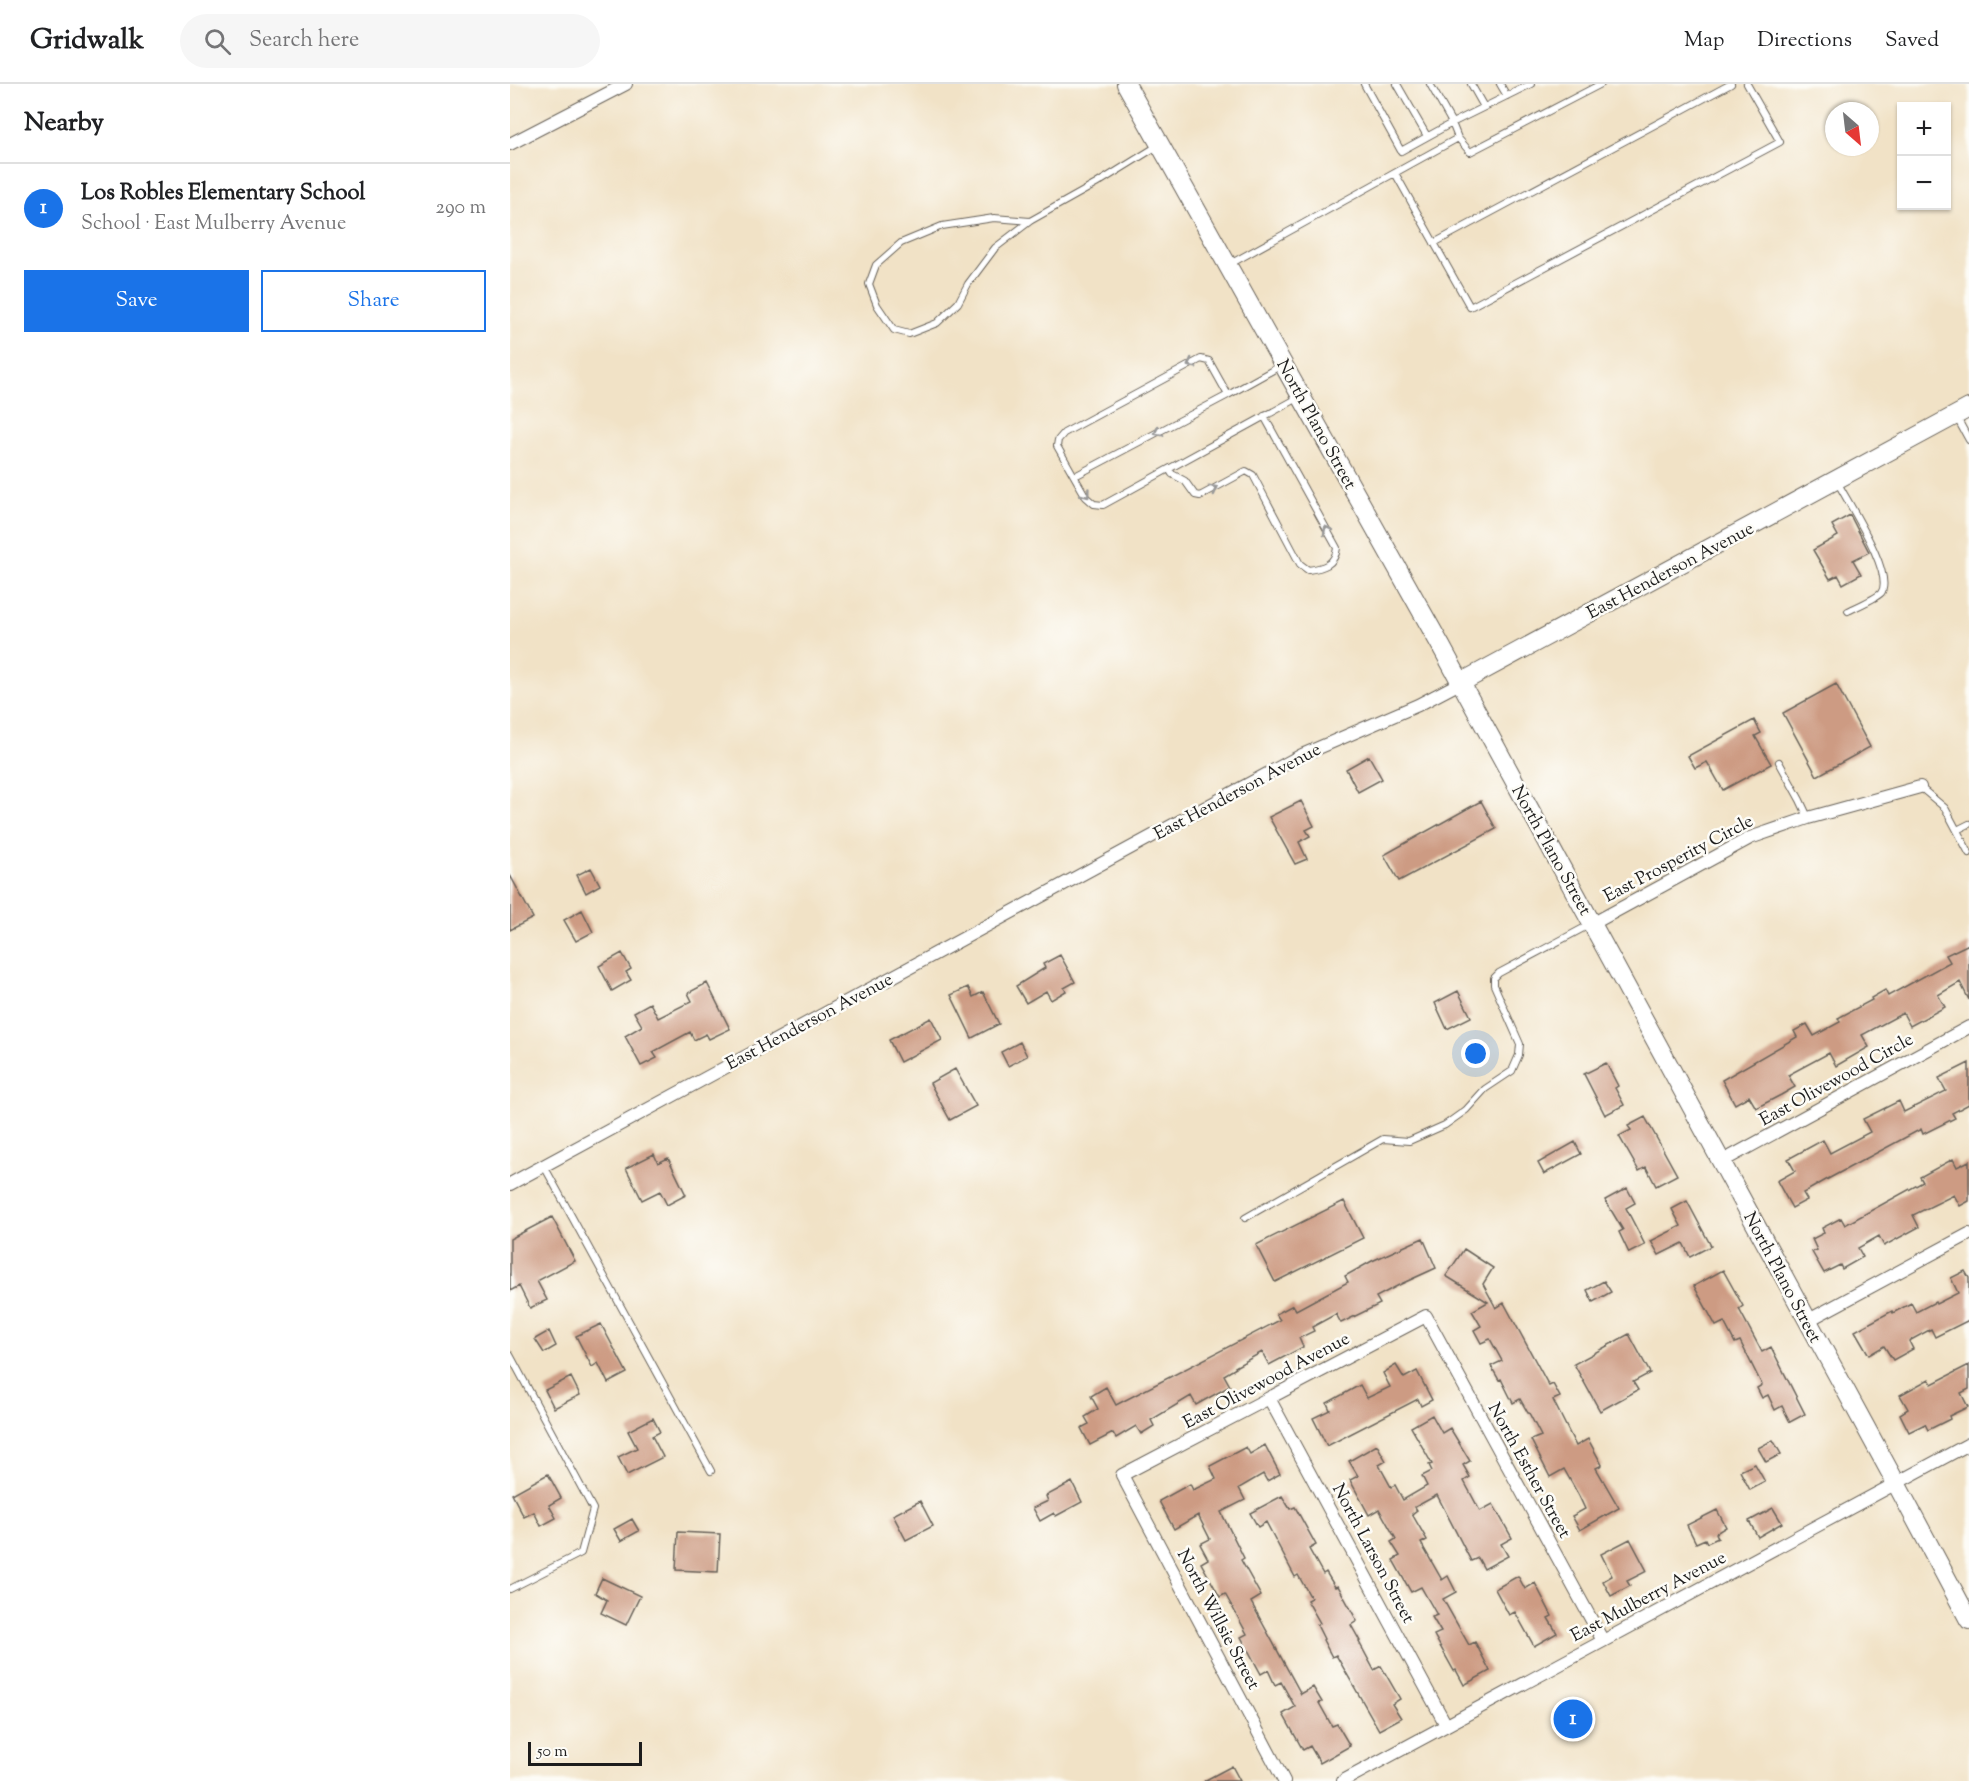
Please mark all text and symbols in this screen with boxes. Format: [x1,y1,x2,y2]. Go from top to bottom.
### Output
search box [180,14,600,68]
text: Gridwalk [30,21,144,61]
icon: search [201,25,234,58]
text: Search here [249,25,359,57]
text: Map [1684,26,1724,56]
text: Directions [1757,26,1852,56]
text: Saved [1885,26,1939,56]
north arrow [1825,102,1879,156]
map controls [1897,102,1951,210]
button: + [1897,102,1951,156]
text: Nearby [24,105,104,142]
button: − [1897,156,1951,210]
text: Los Robles Elementary School [81,178,365,210]
text: 1 [40,194,47,223]
text: 290 m [436,194,486,223]
text: School · East Mulberry Avenue [81,210,346,239]
button: Save [24,270,249,332]
button: Share [261,270,486,332]
street label: North Plano Street [1269,355,1362,495]
one-way arrow [1186,357,1197,368]
one-way arrow [1154,425,1164,436]
one-way arrow [1208,484,1219,496]
one-way arrow [1079,487,1090,498]
street label: East Henderson Avenue [1583,517,1759,627]
one-way arrow [1323,526,1334,537]
street label: East Henderson Avenue [1150,738,1326,848]
street label: North Plano Street [1504,781,1597,921]
street label: East Prosperity Circle [1599,809,1758,910]
street label: East Henderson Avenue [722,968,898,1078]
street label: East Olivewood Circle [1755,1028,1919,1134]
your location [1461,1039,1490,1068]
street label: North Plano Street [1736,1208,1827,1348]
street label: East Olivewood Avenue [1179,1327,1355,1437]
street label: North Esther Street [1480,1399,1576,1543]
street label: North Larson Street [1324,1480,1420,1628]
street label: North Willsie Street [1169,1545,1265,1695]
street label: East Mulberry Avenue [1567,1546,1731,1650]
pin: 1 [1554,1696,1592,1742]
scale bar [528,1739,642,1766]
text: 50 m [537,1741,568,1764]

